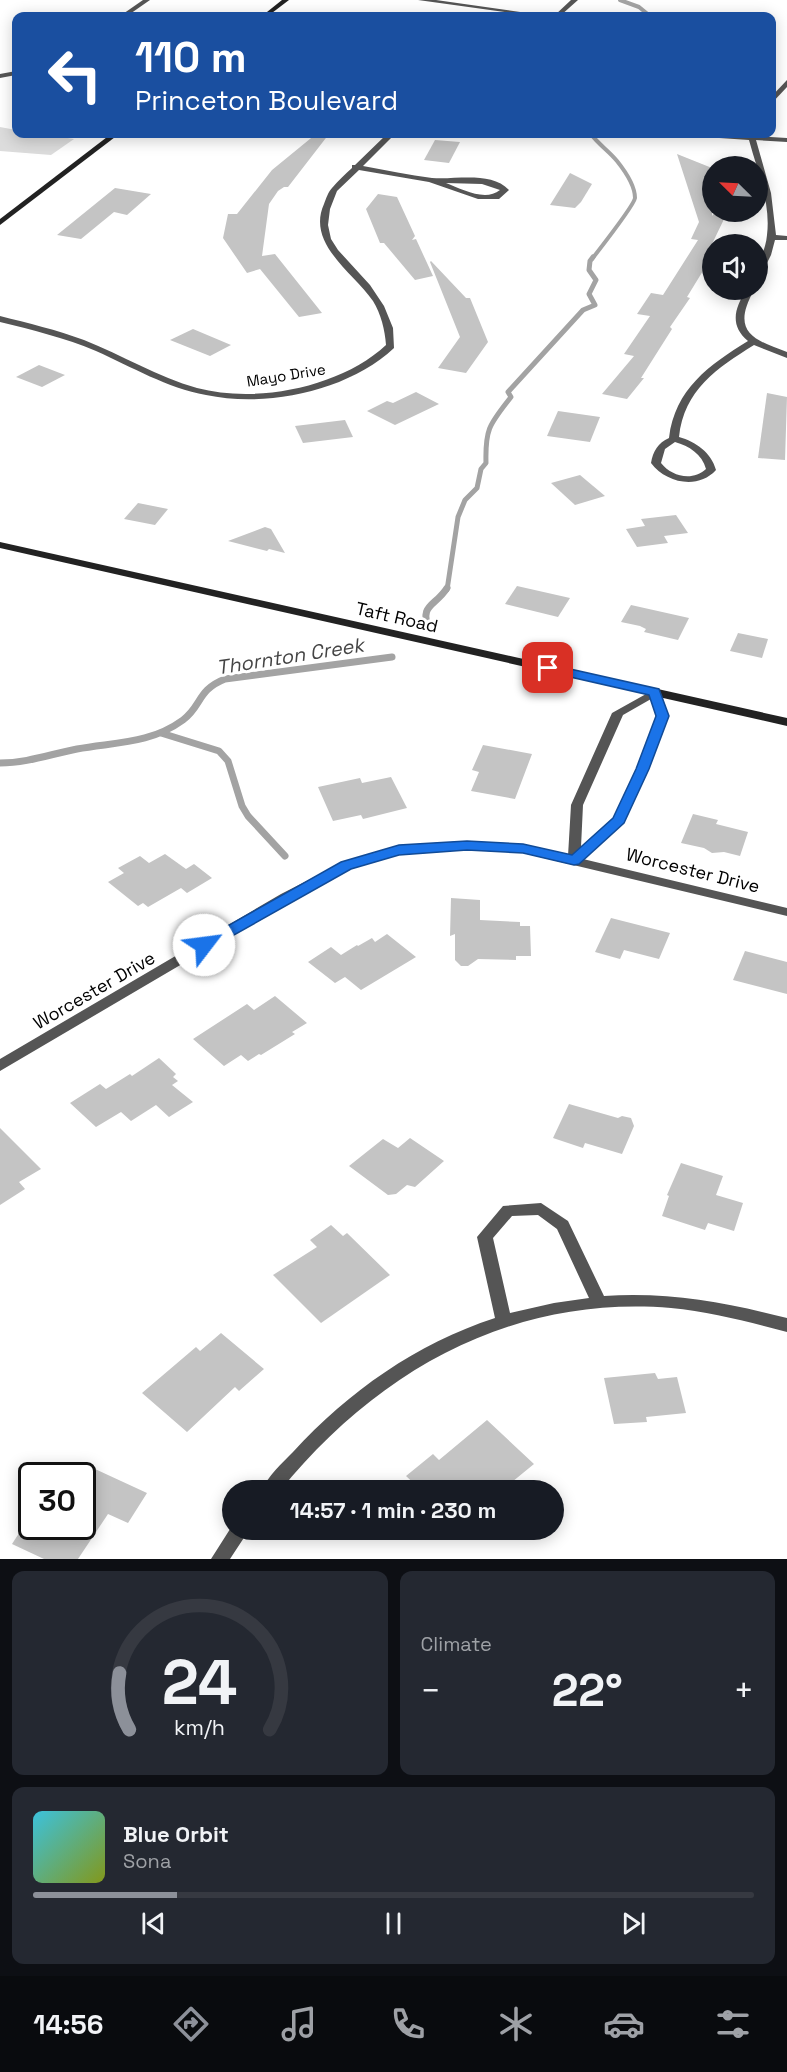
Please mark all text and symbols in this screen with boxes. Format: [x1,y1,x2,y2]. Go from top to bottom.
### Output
text: 110 m [135,31,247,84]
icon: left [36,36,114,114]
text: Princeton Boulevard [135,83,398,118]
north arrow [702,156,768,222]
map controls [702,156,768,300]
button: sound [702,234,768,300]
street label: Mayo Drive [245,359,327,391]
street label: Taft Road [354,596,440,638]
water label: Thornton Creek [214,631,368,680]
pin [522,642,573,693]
icon: arrive [531,651,564,684]
street label: Worcester Drive [624,842,762,898]
position arrow [172,913,236,977]
street label: Worcester Drive [29,946,159,1034]
speed limit sign: 30 [18,1462,96,1540]
text: 14:57 · 1 min · 230 m [290,1496,496,1524]
text: Climate [421,1631,492,1657]
text: 24 [162,1643,238,1722]
text: 22° [552,1662,623,1719]
text: − [421,1670,441,1712]
text: + [734,1670,754,1712]
text: km/h [174,1714,225,1741]
text: Blue Orbit [123,1820,229,1848]
text: Sona [123,1848,171,1874]
icon: previous [137,1907,170,1940]
icon: pause [377,1907,410,1940]
icon: next [617,1907,650,1940]
icon: directions [170,2003,212,2045]
icon: music [278,2003,320,2045]
icon: phone [387,2003,429,2045]
icon: climate [495,2003,537,2045]
icon: car [603,2003,645,2045]
icon: filters [712,2003,754,2045]
text: 14:56 [33,2007,104,2042]

